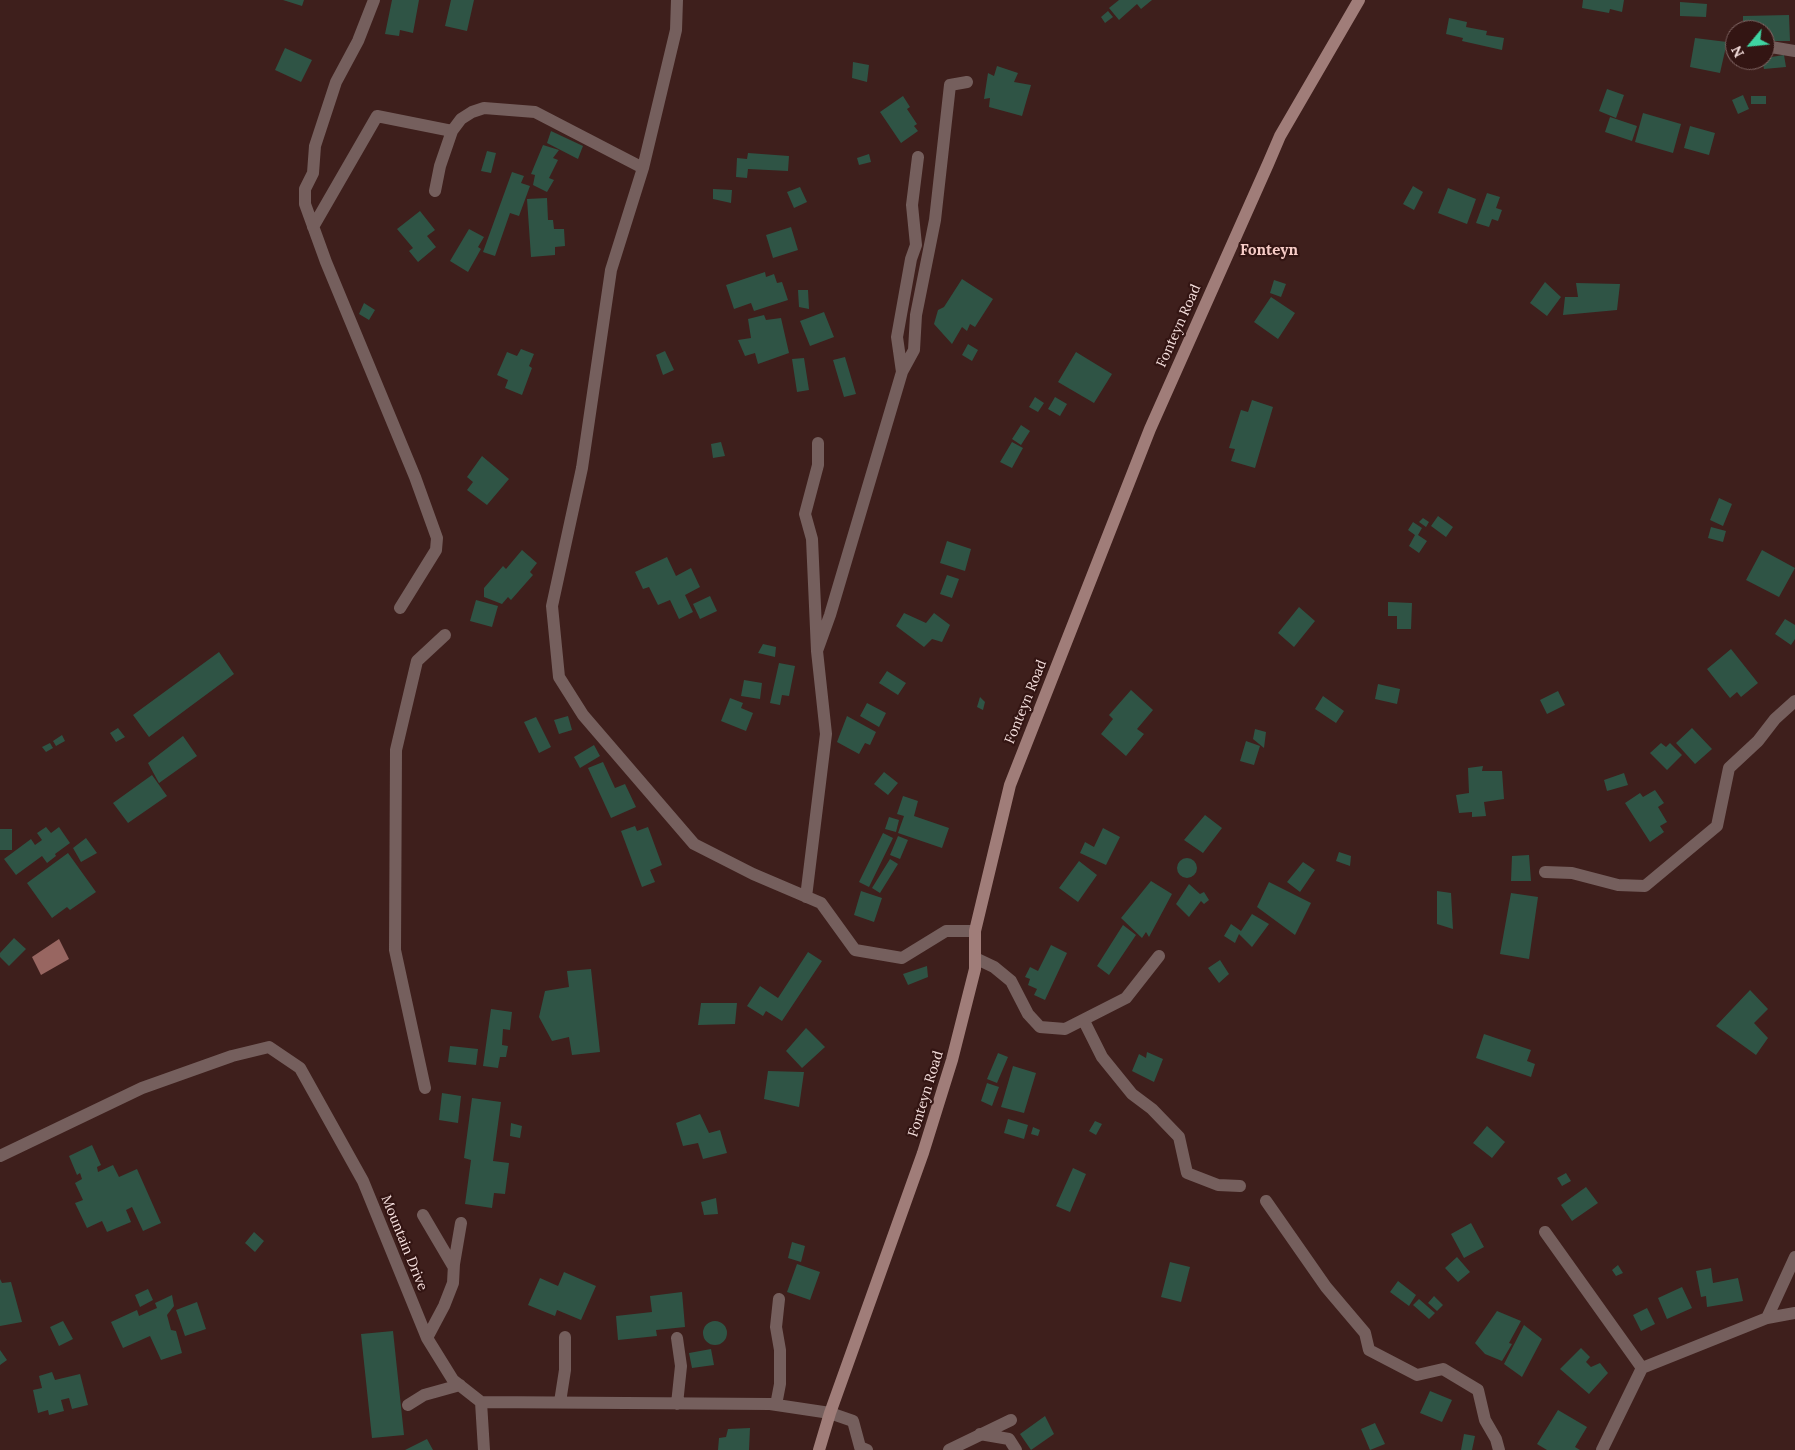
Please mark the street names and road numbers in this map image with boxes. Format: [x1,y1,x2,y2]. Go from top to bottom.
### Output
street label: Fonteyn Road [1153,282,1205,370]
street label: Fonteyn Road [1002,658,1050,746]
street label: Fonteyn Road [905,1049,947,1139]
street label: Mountain Drive [377,1193,431,1293]

